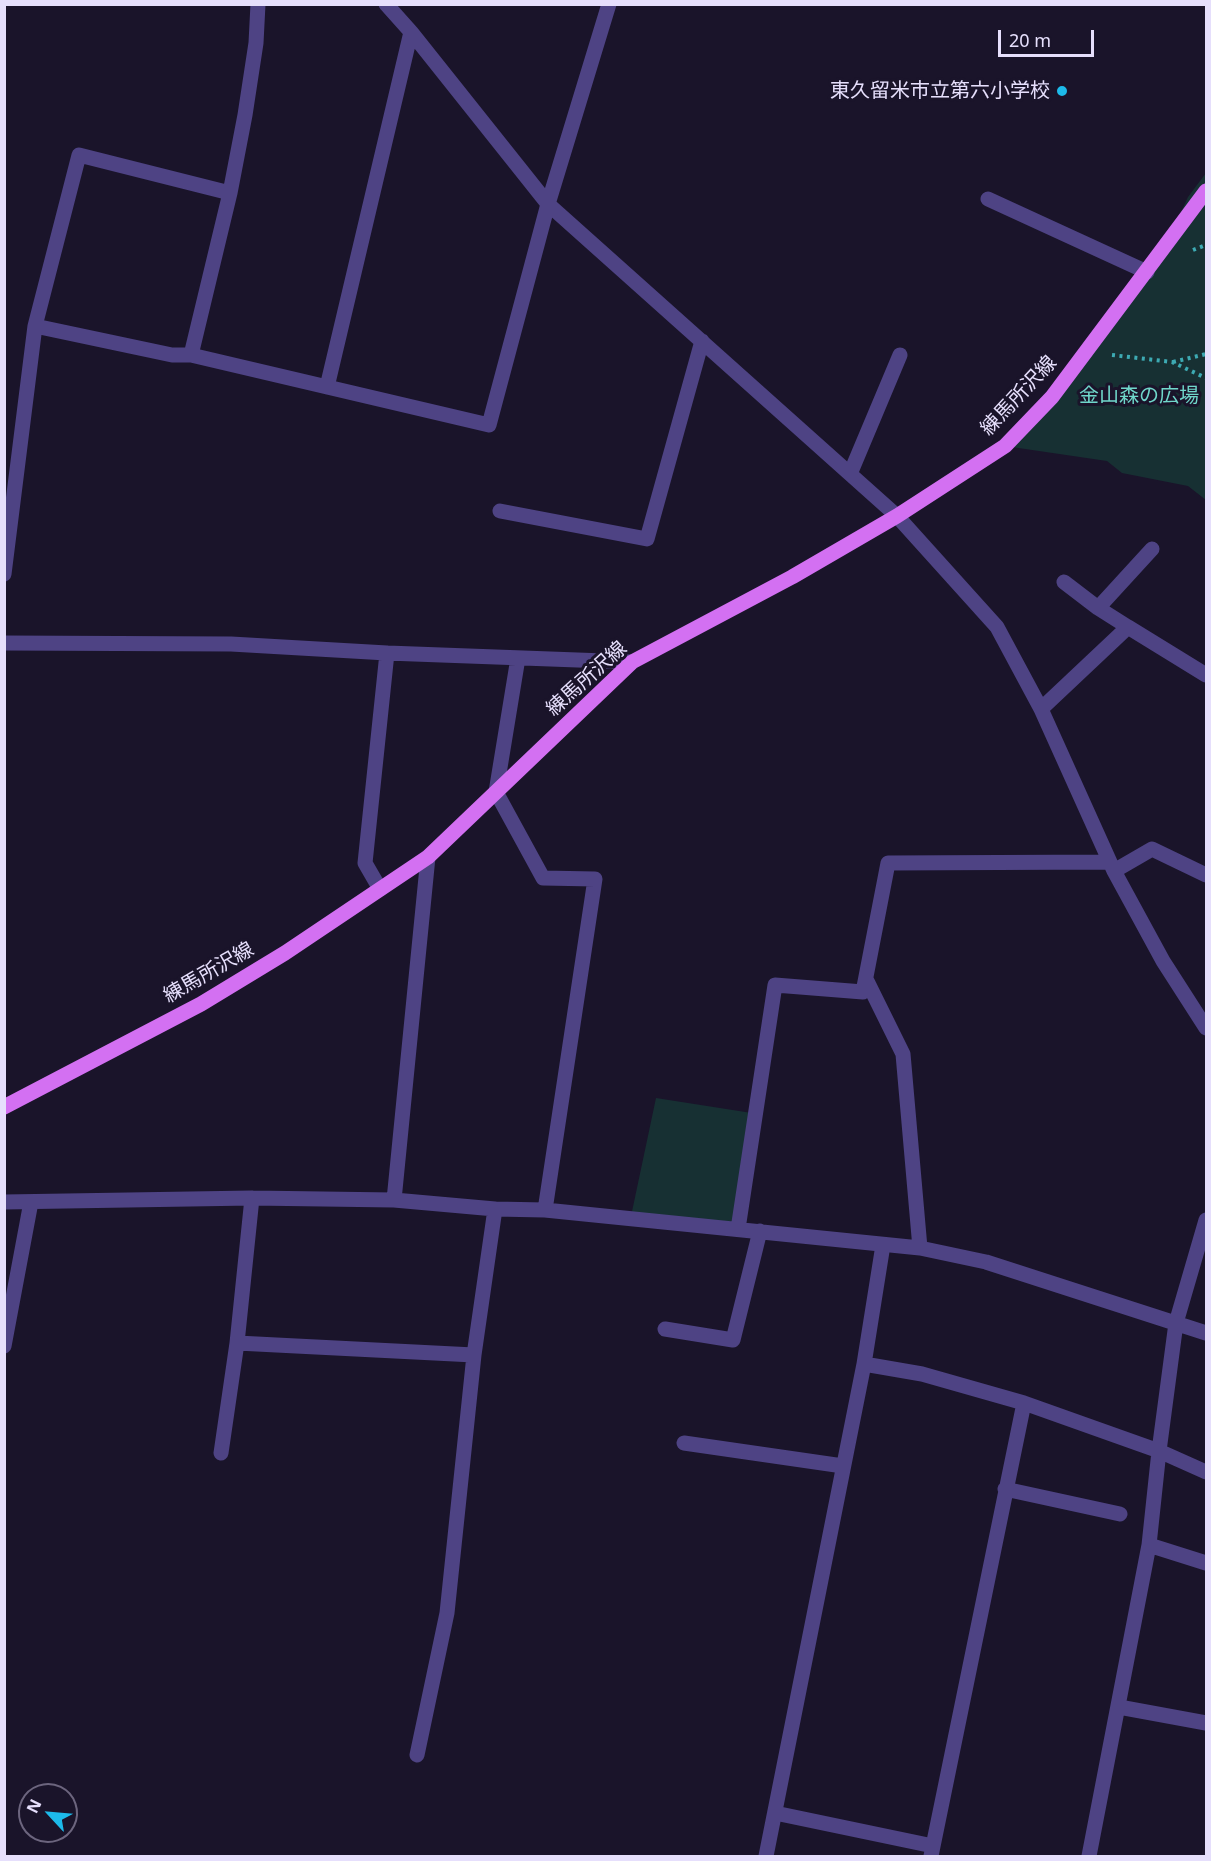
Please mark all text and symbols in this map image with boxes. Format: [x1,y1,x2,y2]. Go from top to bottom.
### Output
scale bar [1001,18,1097,56]
text: 20 m [1009,28,1051,52]
place label: 東久留米市立第六小学校 [830,79,1050,103]
marker: 東久留米市立第六小学校 [1055,84,1069,98]
street label: 練馬所沢線 [976,351,1062,441]
park label: 金山森の広場 [1079,384,1199,408]
street label: 練馬所沢線 [542,637,632,721]
street label: 練馬所沢線 [160,938,258,1008]
north arrow [18,1783,78,1843]
text: N [21,1795,46,1817]

